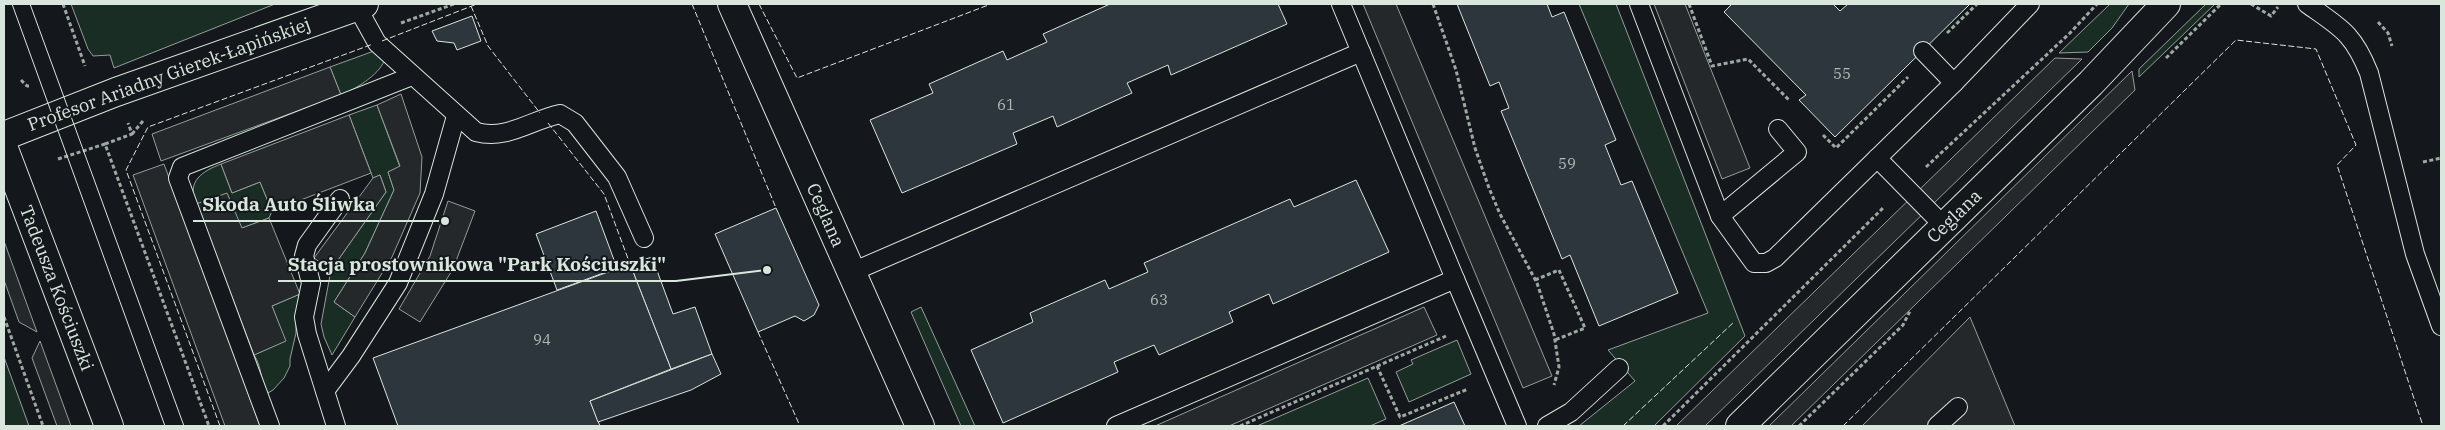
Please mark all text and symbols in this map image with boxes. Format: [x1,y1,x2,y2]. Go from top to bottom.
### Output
street label: Profesor Ariadny Gierek-Łapińskiej [24,12,314,136]
house number: 55 [1833,64,1851,83]
house number: 61 [997,95,1015,114]
house number: 59 [1558,154,1576,173]
street label: Ceglana [802,179,850,251]
street label: Ceglana [1922,184,1986,248]
callout: Skoda Auto Śliwka [193,187,386,221]
text: Skoda Auto Śliwka [202,192,376,216]
street label: Tadeusza Kościuszki [15,202,99,374]
callout: Stacja prostownikowa "Park Kościuszki" [278,247,676,281]
text: Stacja prostownikowa "Park Kościuszki" [288,252,666,276]
house number: 63 [1150,290,1168,309]
house number: 94 [533,330,551,349]

